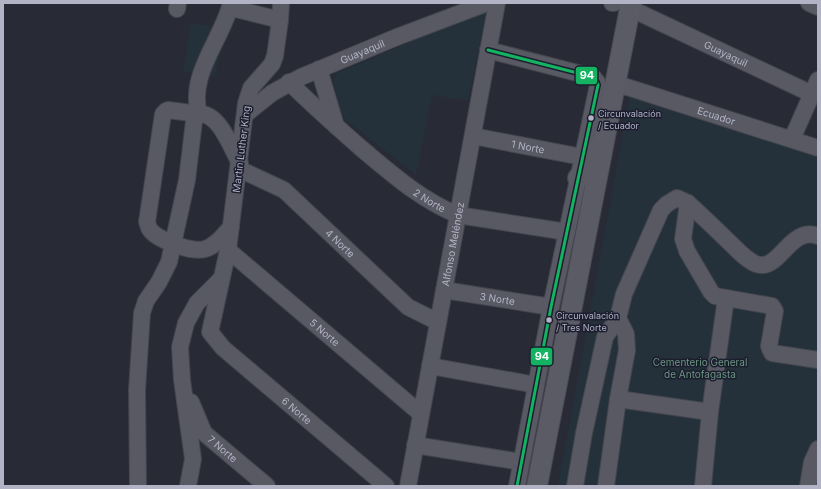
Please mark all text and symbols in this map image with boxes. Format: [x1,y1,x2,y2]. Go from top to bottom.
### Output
street label: Guayaquil [338,37,386,66]
street label: Guayaquil [702,38,750,69]
line badge: 94 [575,66,598,85]
text: 94 [580,68,594,82]
street label: Ecuador [696,104,737,127]
street label: Martin Luther King [230,105,252,193]
place label: Circunvalación / Ecuador [598,108,661,131]
marker: Circunvalación / Ecuador [586,113,596,123]
street label: 1 Norte [510,138,546,156]
street label: 2 Norte [411,186,448,215]
street label: Alfonso Meléndez [439,201,466,287]
street label: 4 Norte [323,226,357,260]
street label: 3 Norte [479,290,516,307]
place label: Circunvalación / Tres Norte [556,310,619,333]
marker: Circunvalación / Tres Norte [544,315,554,325]
street label: 5 Norte [307,316,342,348]
line badge: 94 [530,347,553,366]
text: 94 [535,349,549,363]
park label: Cementerio General de Antofagasta [653,356,747,380]
street label: 6 Norte [279,394,314,427]
street label: 7 Norte [205,433,240,465]

